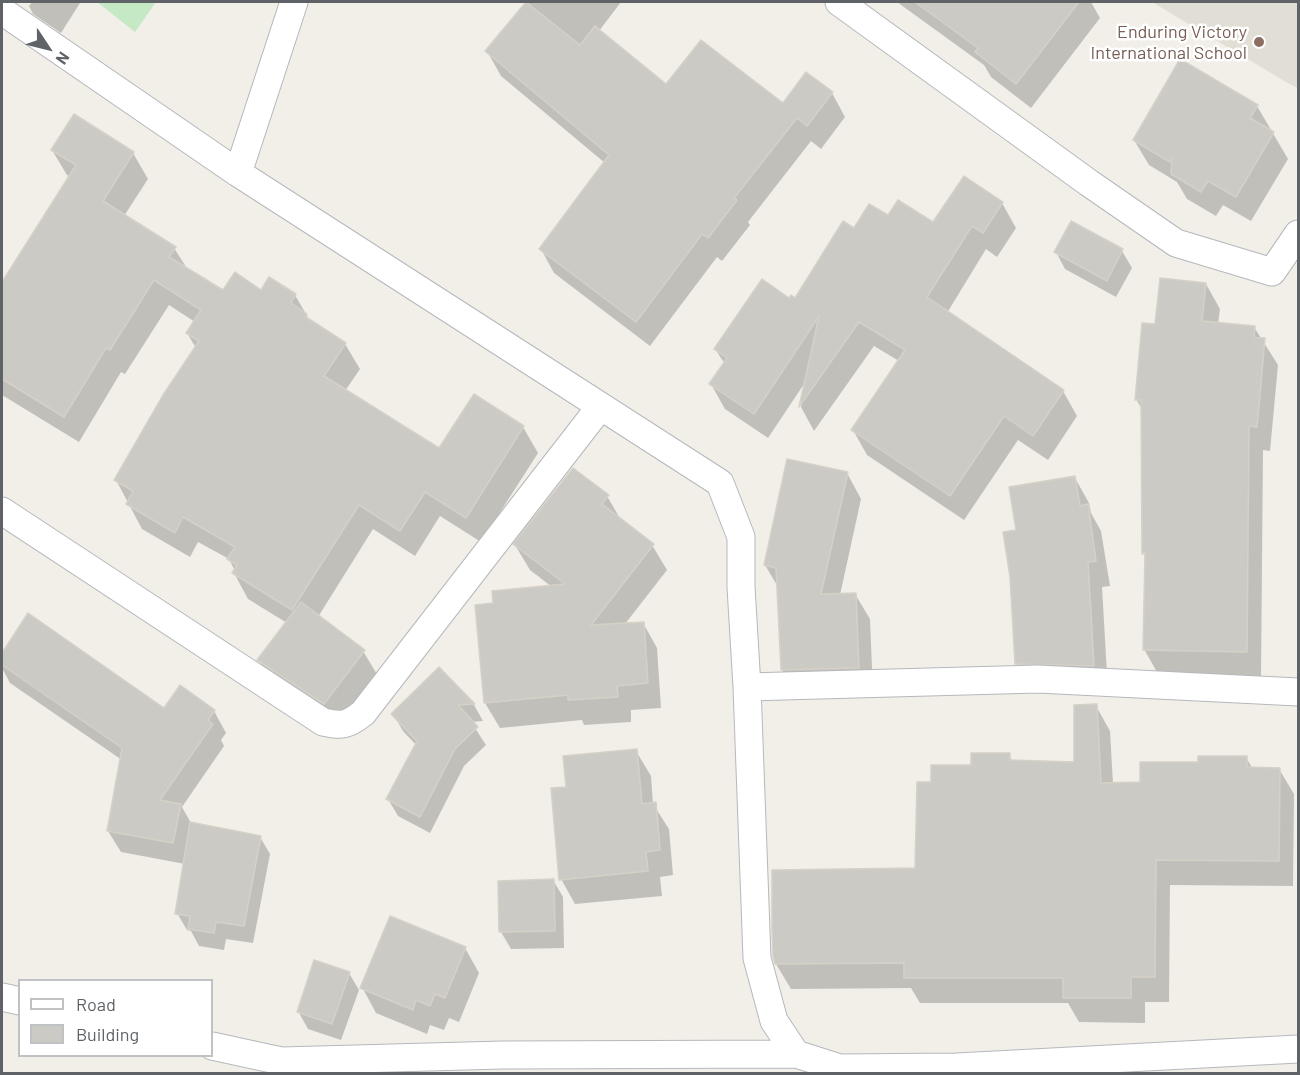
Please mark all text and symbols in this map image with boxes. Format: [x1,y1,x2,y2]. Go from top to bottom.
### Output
north arrow [18,18,78,78]
place label: Enduring Victory International School [1091,21,1247,63]
marker: Enduring Victory International School [1252,35,1266,49]
text: N [52,49,74,68]
legend [18,979,213,1057]
text: Road [76,993,116,1015]
text: Building [76,1023,139,1045]

